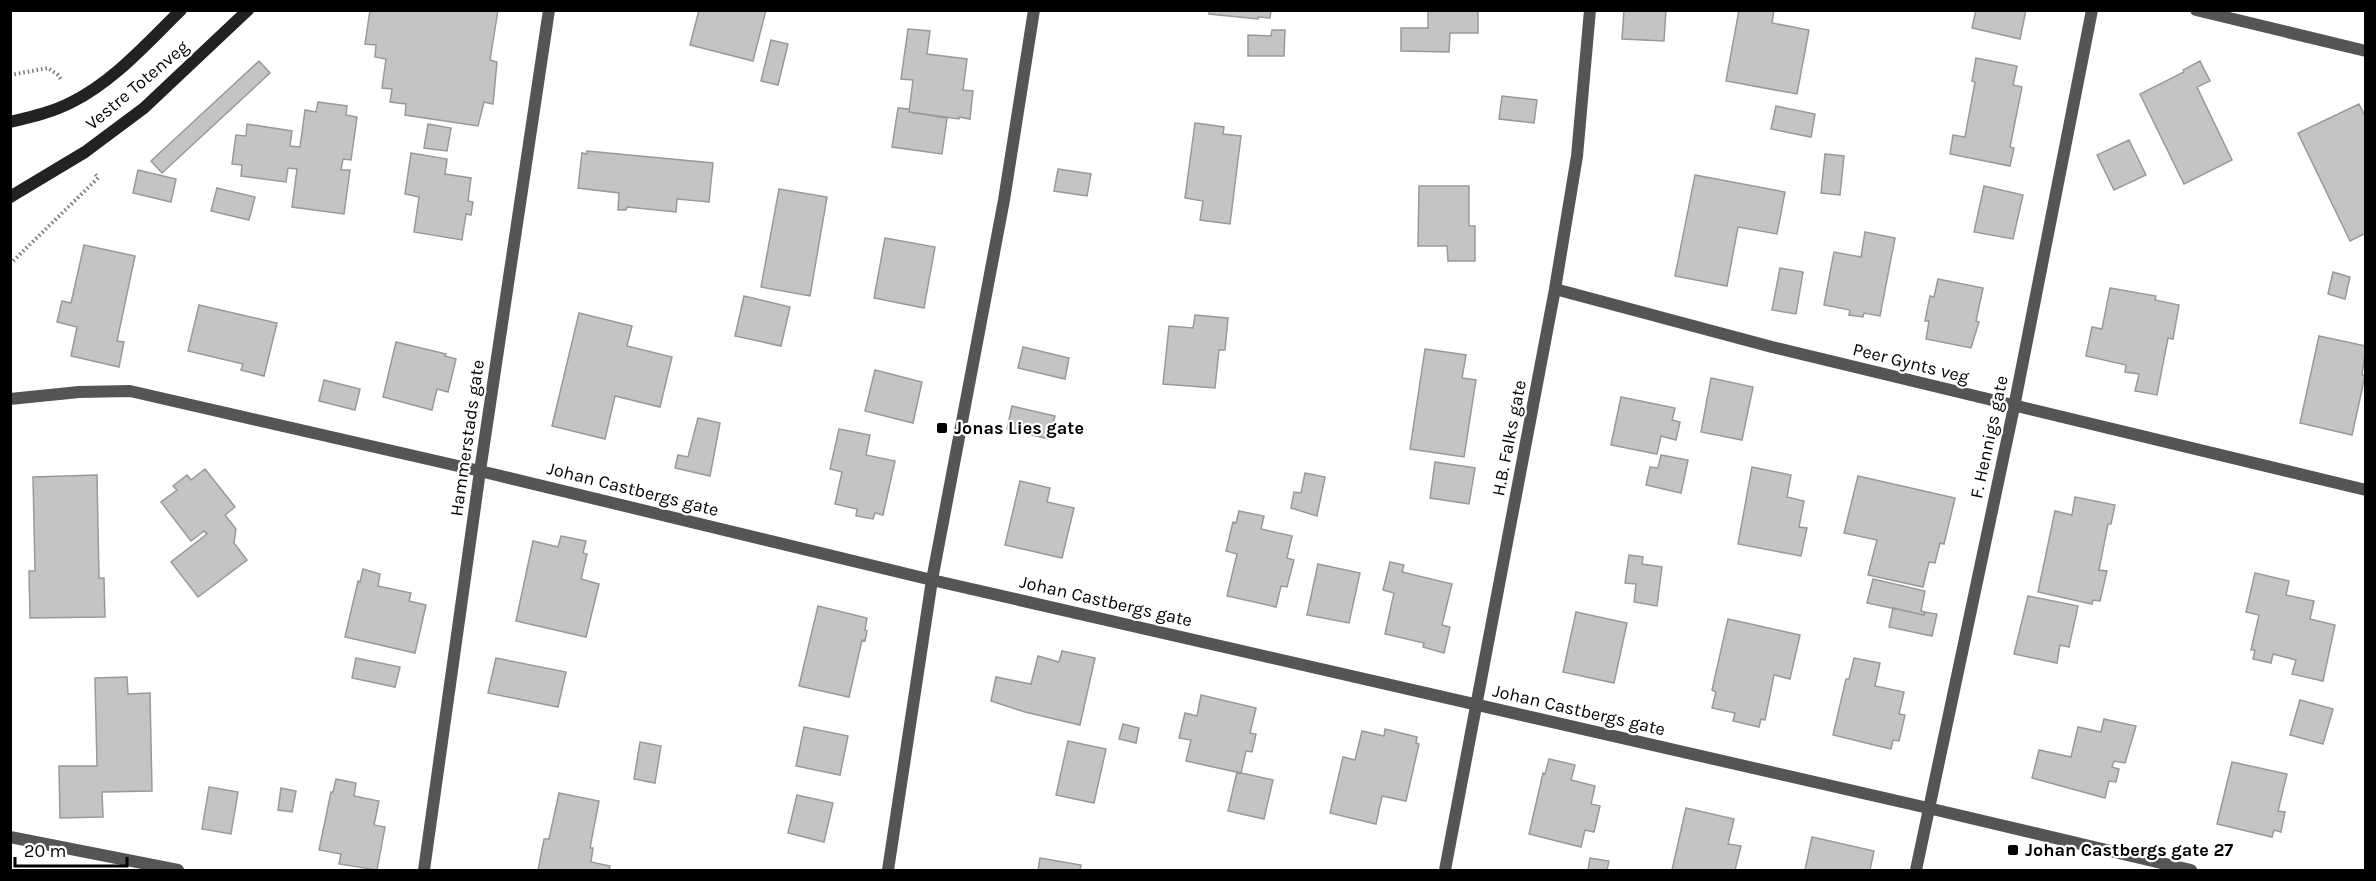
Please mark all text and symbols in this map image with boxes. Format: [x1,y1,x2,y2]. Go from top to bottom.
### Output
street label: Vestre Totenveg [81,36,193,134]
street label: Peer Gynts veg [1851,338,1971,388]
street label: Hammerstads gate [445,358,489,518]
street label: F. Hennigs gate [1965,373,2013,501]
street label: H.B. Falks gate [1487,378,1531,498]
place label: Jonas Lies gate [954,417,1084,439]
marker: Jonas Lies gate [935,421,949,435]
street label: Johan Castbergs gate [545,457,721,521]
street label: Johan Castbergs gate [1018,570,1194,632]
street label: Johan Castbergs gate [1491,679,1667,741]
scale bar [15,830,128,868]
place label: Johan Castbergs gate 27 [2025,839,2233,861]
text: 20 m [24,840,66,862]
marker: Johan Castbergs gate 27 [2006,843,2020,857]

